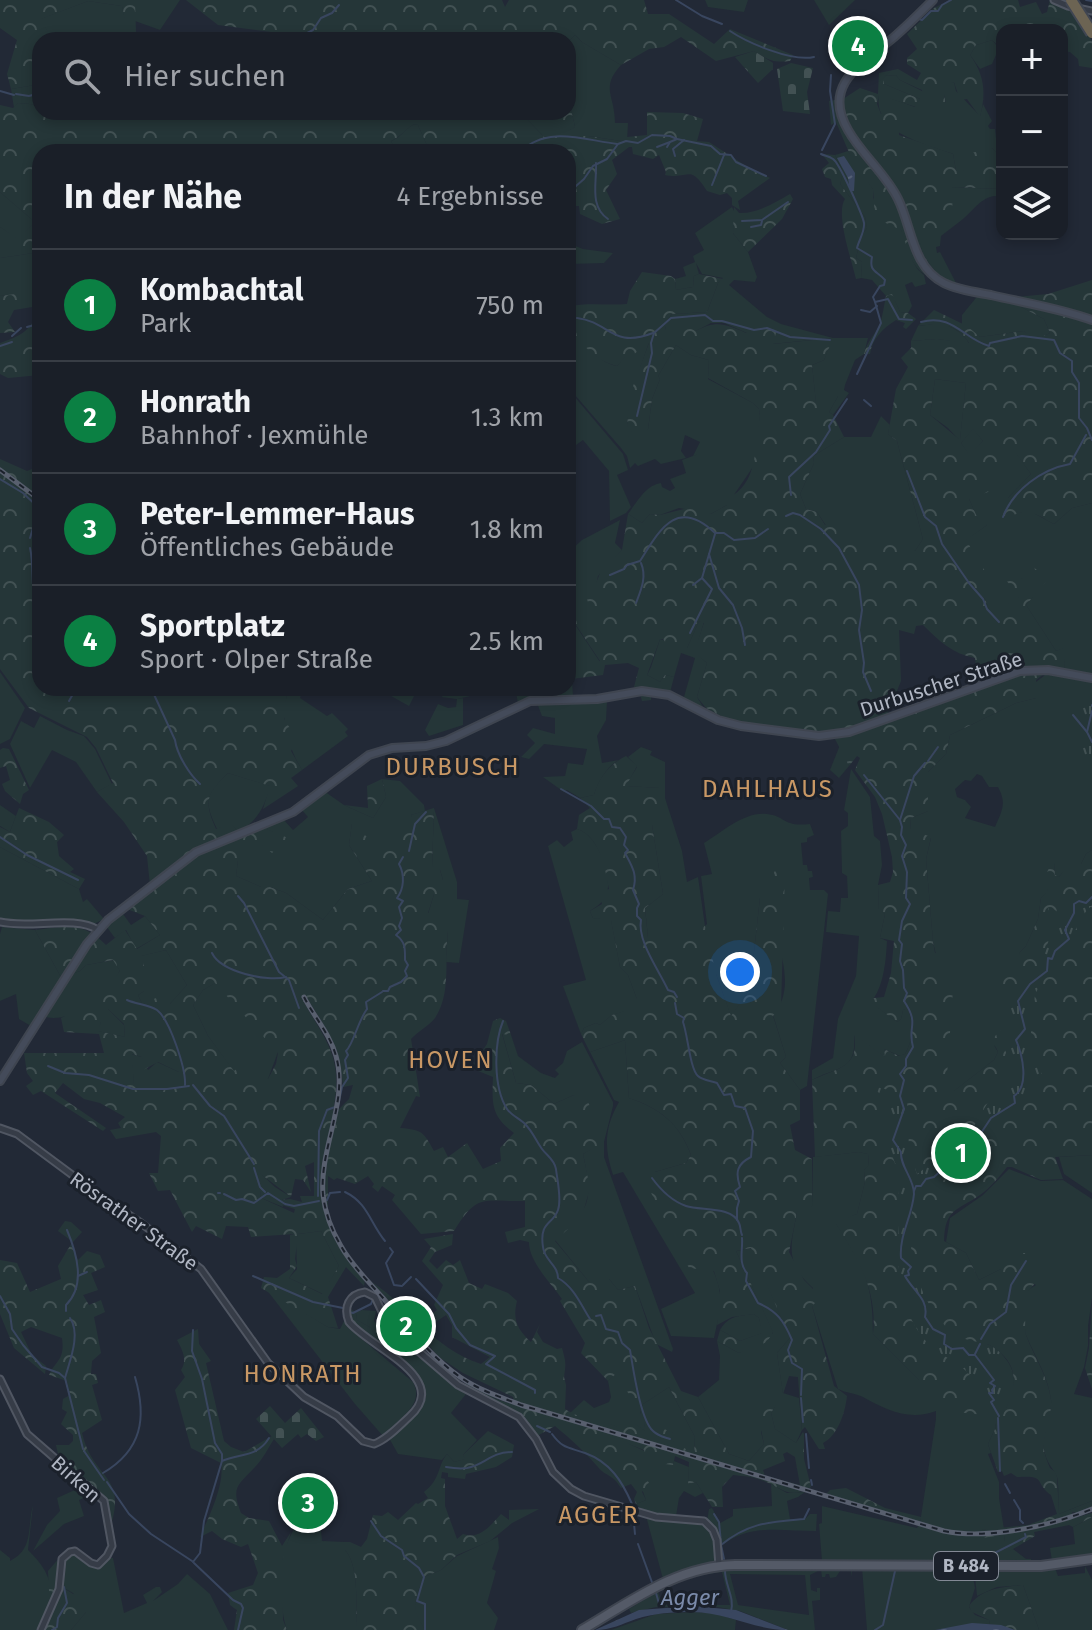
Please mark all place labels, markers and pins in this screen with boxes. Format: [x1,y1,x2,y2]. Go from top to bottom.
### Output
pin: 4 [832,16,884,76]
pin: 1 [935,1123,987,1183]
pin: 2 [380,1296,432,1356]
pin: 3 [282,1473,334,1533]

